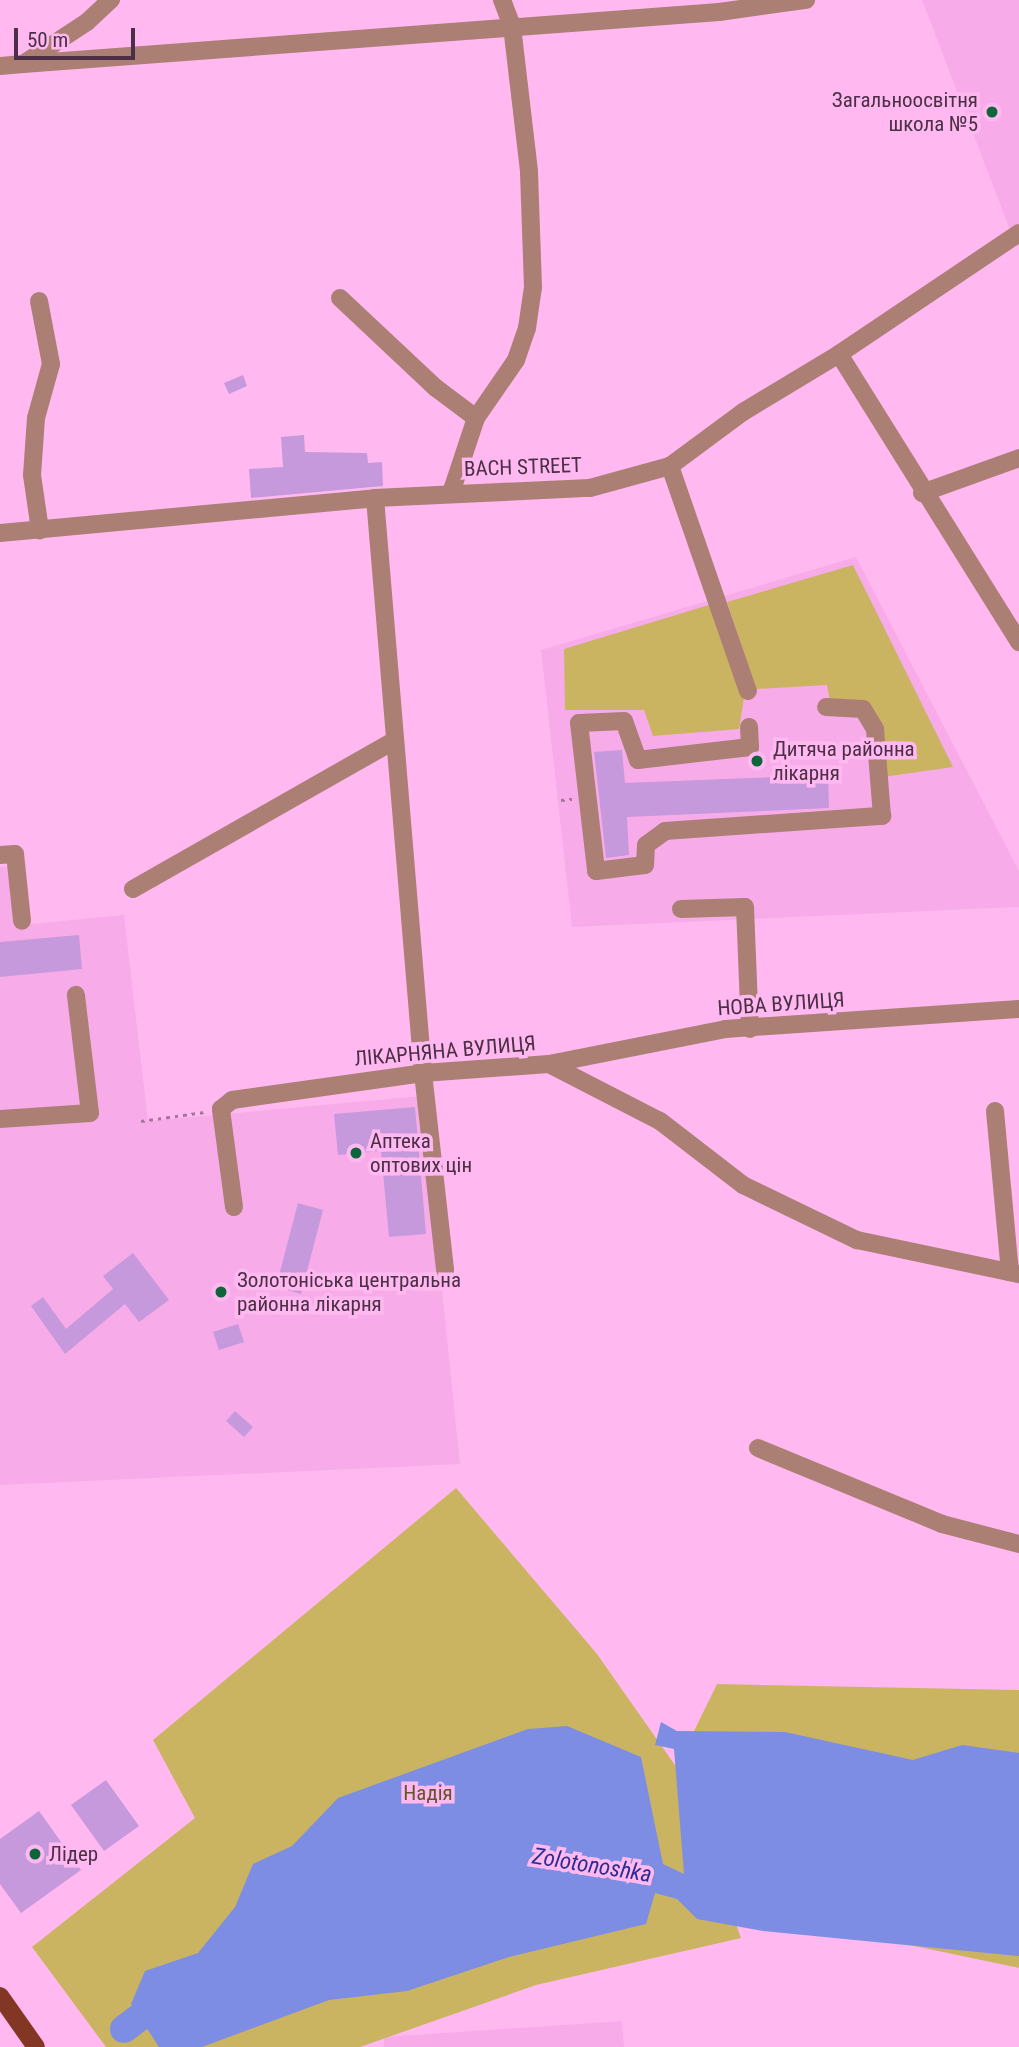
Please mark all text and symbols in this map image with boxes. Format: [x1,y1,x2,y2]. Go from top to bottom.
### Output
scale bar [18,14,138,58]
text: 50 m [27,28,68,52]
place label: Загальноосвітня школа №5 [832,87,978,137]
marker: Загальноосвітня школа №5 [984,104,1000,120]
street label: BACH STREET [464,452,582,482]
place label: Дитяча районна лікарня [773,736,915,786]
marker: Дитяча районна лікарня [747,751,767,771]
street label: НОВА ВУЛИЦЯ [717,987,845,1021]
street label: ЛІКАРНЯНА ВУЛИЦЯ [353,1031,537,1071]
place label: Аптека оптових цін [370,1128,472,1178]
marker: Аптека оптових цін [348,1145,364,1161]
place label: Золотоніська центральна районна лікарня [237,1267,461,1317]
marker: Золотоніська центральна районна лікарня [211,1282,231,1302]
park label: Надія [403,1780,453,1806]
place label: Лідер [49,1841,98,1867]
water label: Zolotonoshka [530,1843,654,1889]
marker: Лідер [27,1846,43,1862]

